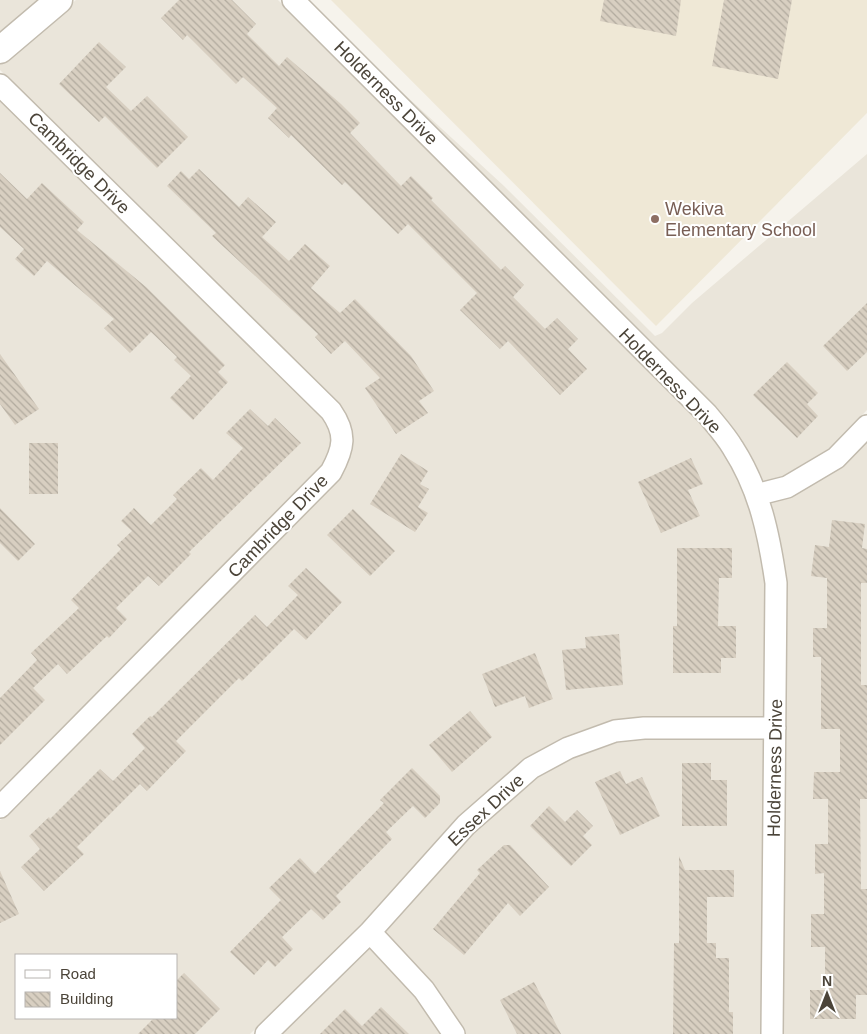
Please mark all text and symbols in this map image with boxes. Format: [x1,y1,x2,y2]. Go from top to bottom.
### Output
street label: Holderness Drive [330,37,442,149]
street label: Cambridge Drive [24,108,134,218]
place label: Wekiva Elementary School [665,199,816,240]
marker: Wekiva Elementary School [649,213,661,225]
street label: Holderness Drive [615,324,725,438]
street label: Cambridge Drive [224,470,332,582]
street label: Holderness Drive [764,699,786,837]
street label: Essex Drive [444,770,528,850]
legend [15,954,178,1019]
text: Road [60,965,96,982]
north arrow [802,969,852,1019]
text: N [822,973,832,989]
text: Building [60,990,113,1007]

